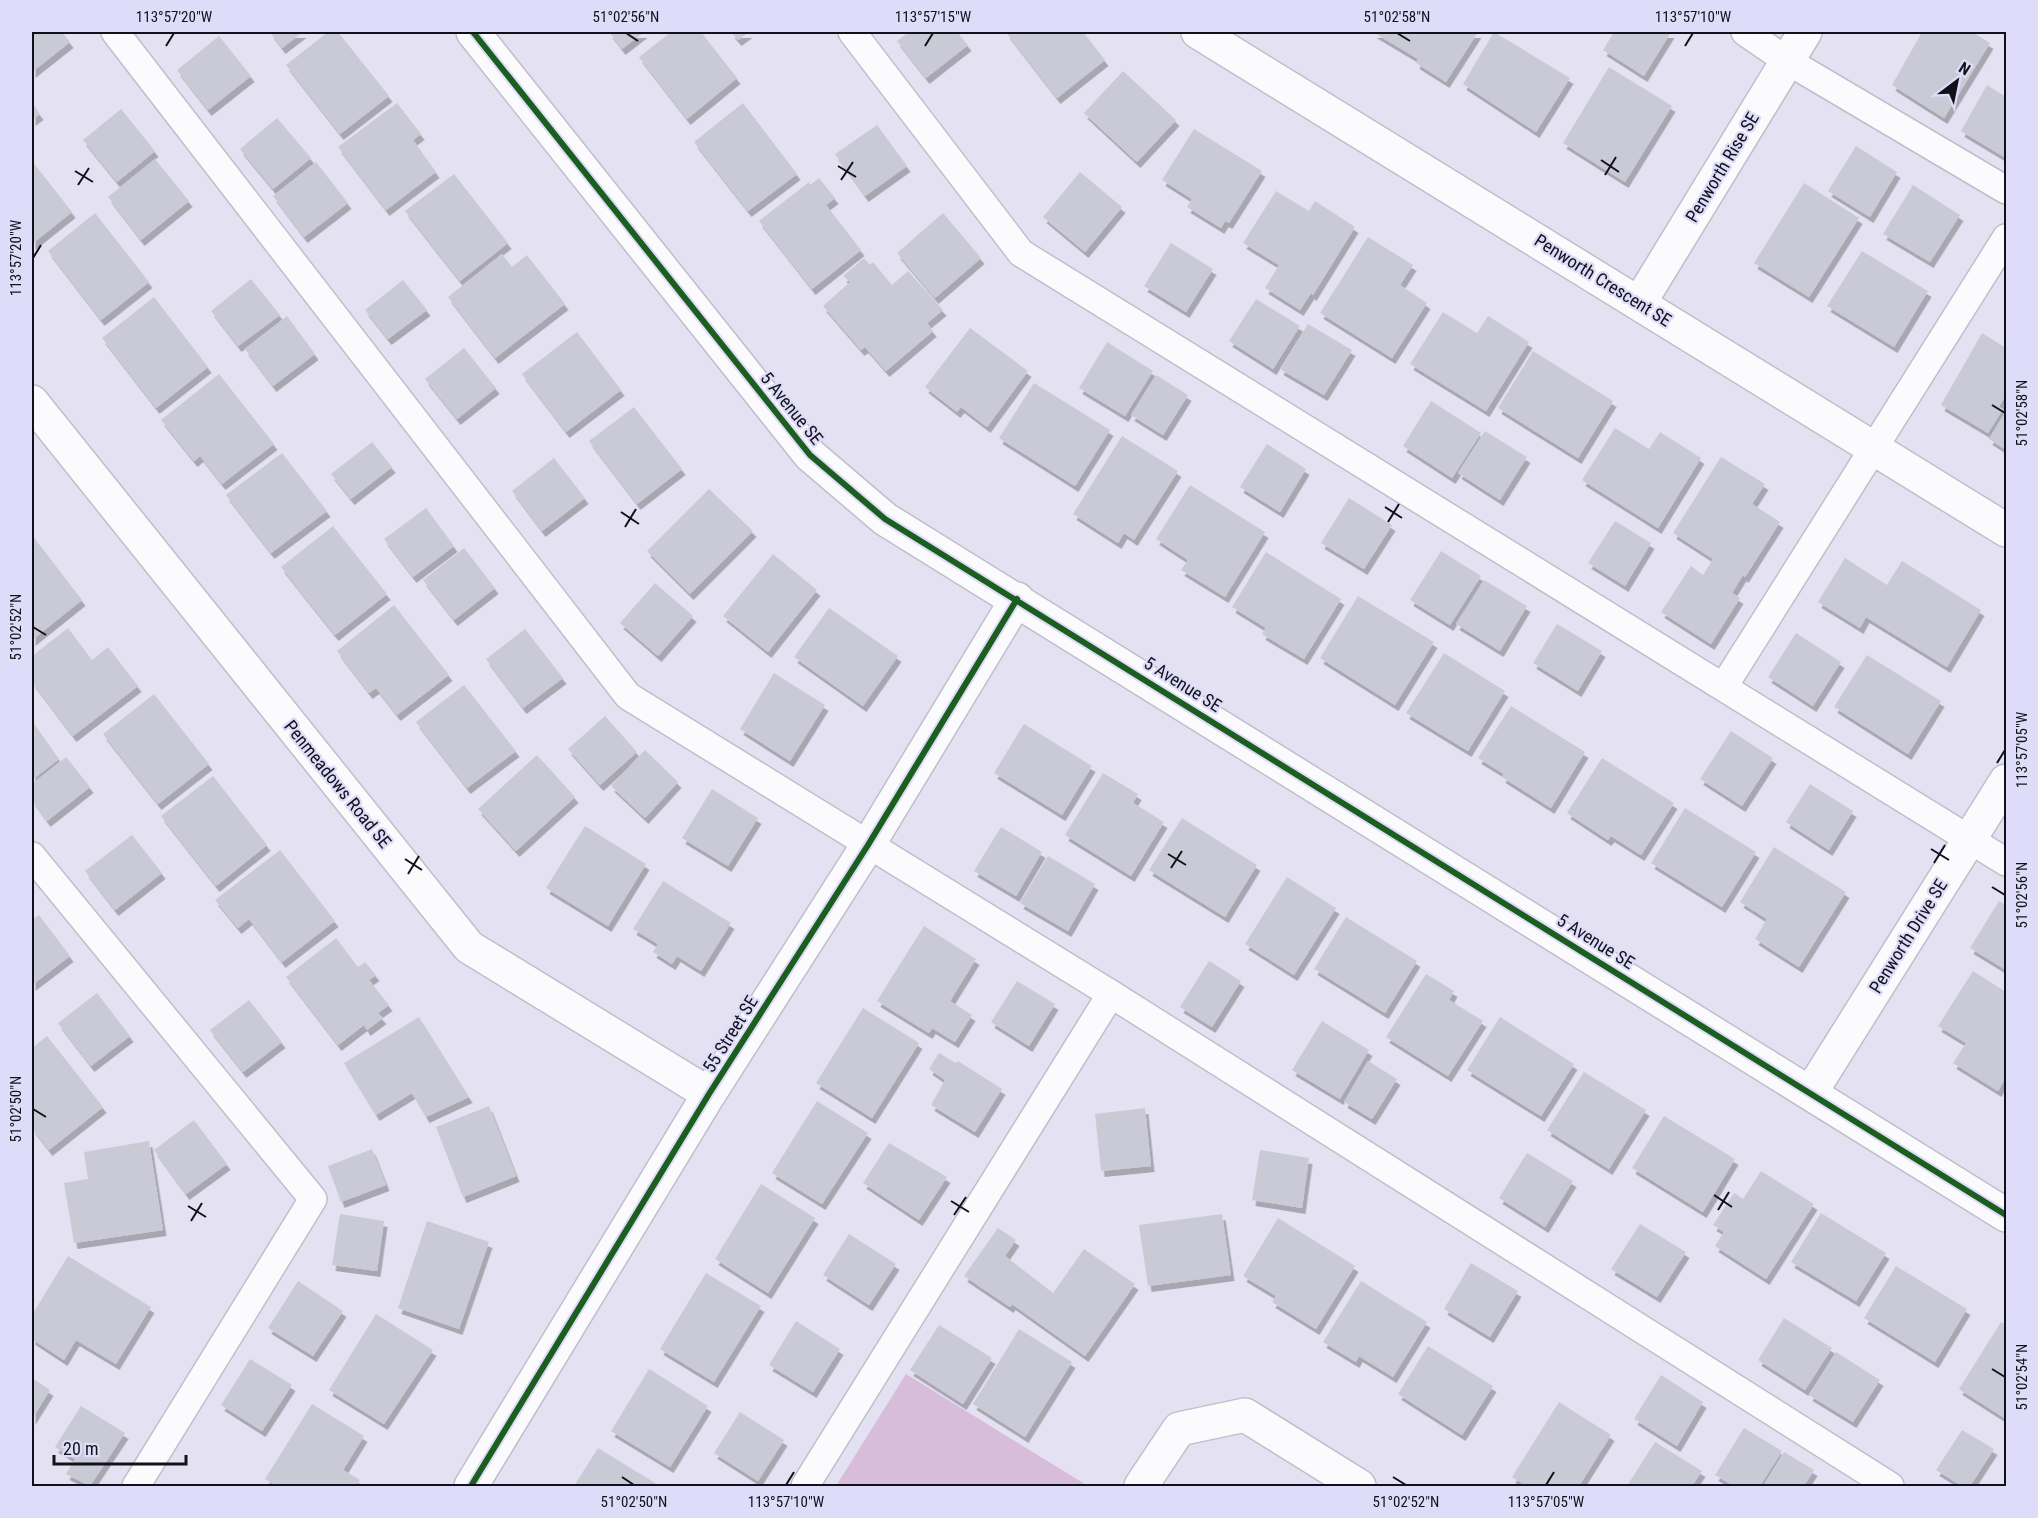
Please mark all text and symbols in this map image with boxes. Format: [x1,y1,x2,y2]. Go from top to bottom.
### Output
text: 113°57'20"W [136,8,213,26]
text: 51°02'56"N [593,8,659,26]
text: 113°57'15"W [895,8,972,26]
text: 51°02'58"N [1364,8,1430,26]
text: 113°57'10"W [1655,8,1732,26]
north arrow [1927,51,1987,111]
text: N [1955,58,1974,79]
street label: Penworth Rise SE [1681,108,1763,226]
text: 113°57'20"W [7,219,25,296]
street label: Penworth Crescent SE [1531,229,1675,331]
street label: 5 Avenue SE [756,367,828,449]
text: 51°02'58"N [2013,380,2031,446]
text: 51°02'52"N [7,594,25,660]
street label: 5 Avenue SE [1140,652,1226,716]
text: 113°57'05"W [2013,711,2031,788]
street label: Penmeadows Road SE [280,716,396,852]
text: 51°02'56"N [2013,862,2031,928]
street label: Penworth Drive SE [1865,875,1951,997]
street label: 5 Avenue SE [1553,909,1639,973]
street label: 55 Street SE [698,992,762,1076]
text: 51°02'50"N [7,1076,25,1142]
text: 51°02'54"N [2013,1344,2031,1410]
scale bar [54,1428,186,1466]
text: 20 m [63,1438,98,1459]
text: 51°02'50"N [601,1493,667,1511]
text: 113°57'10"W [748,1493,825,1511]
text: 51°02'52"N [1373,1493,1439,1511]
text: 113°57'05"W [1508,1493,1585,1511]

